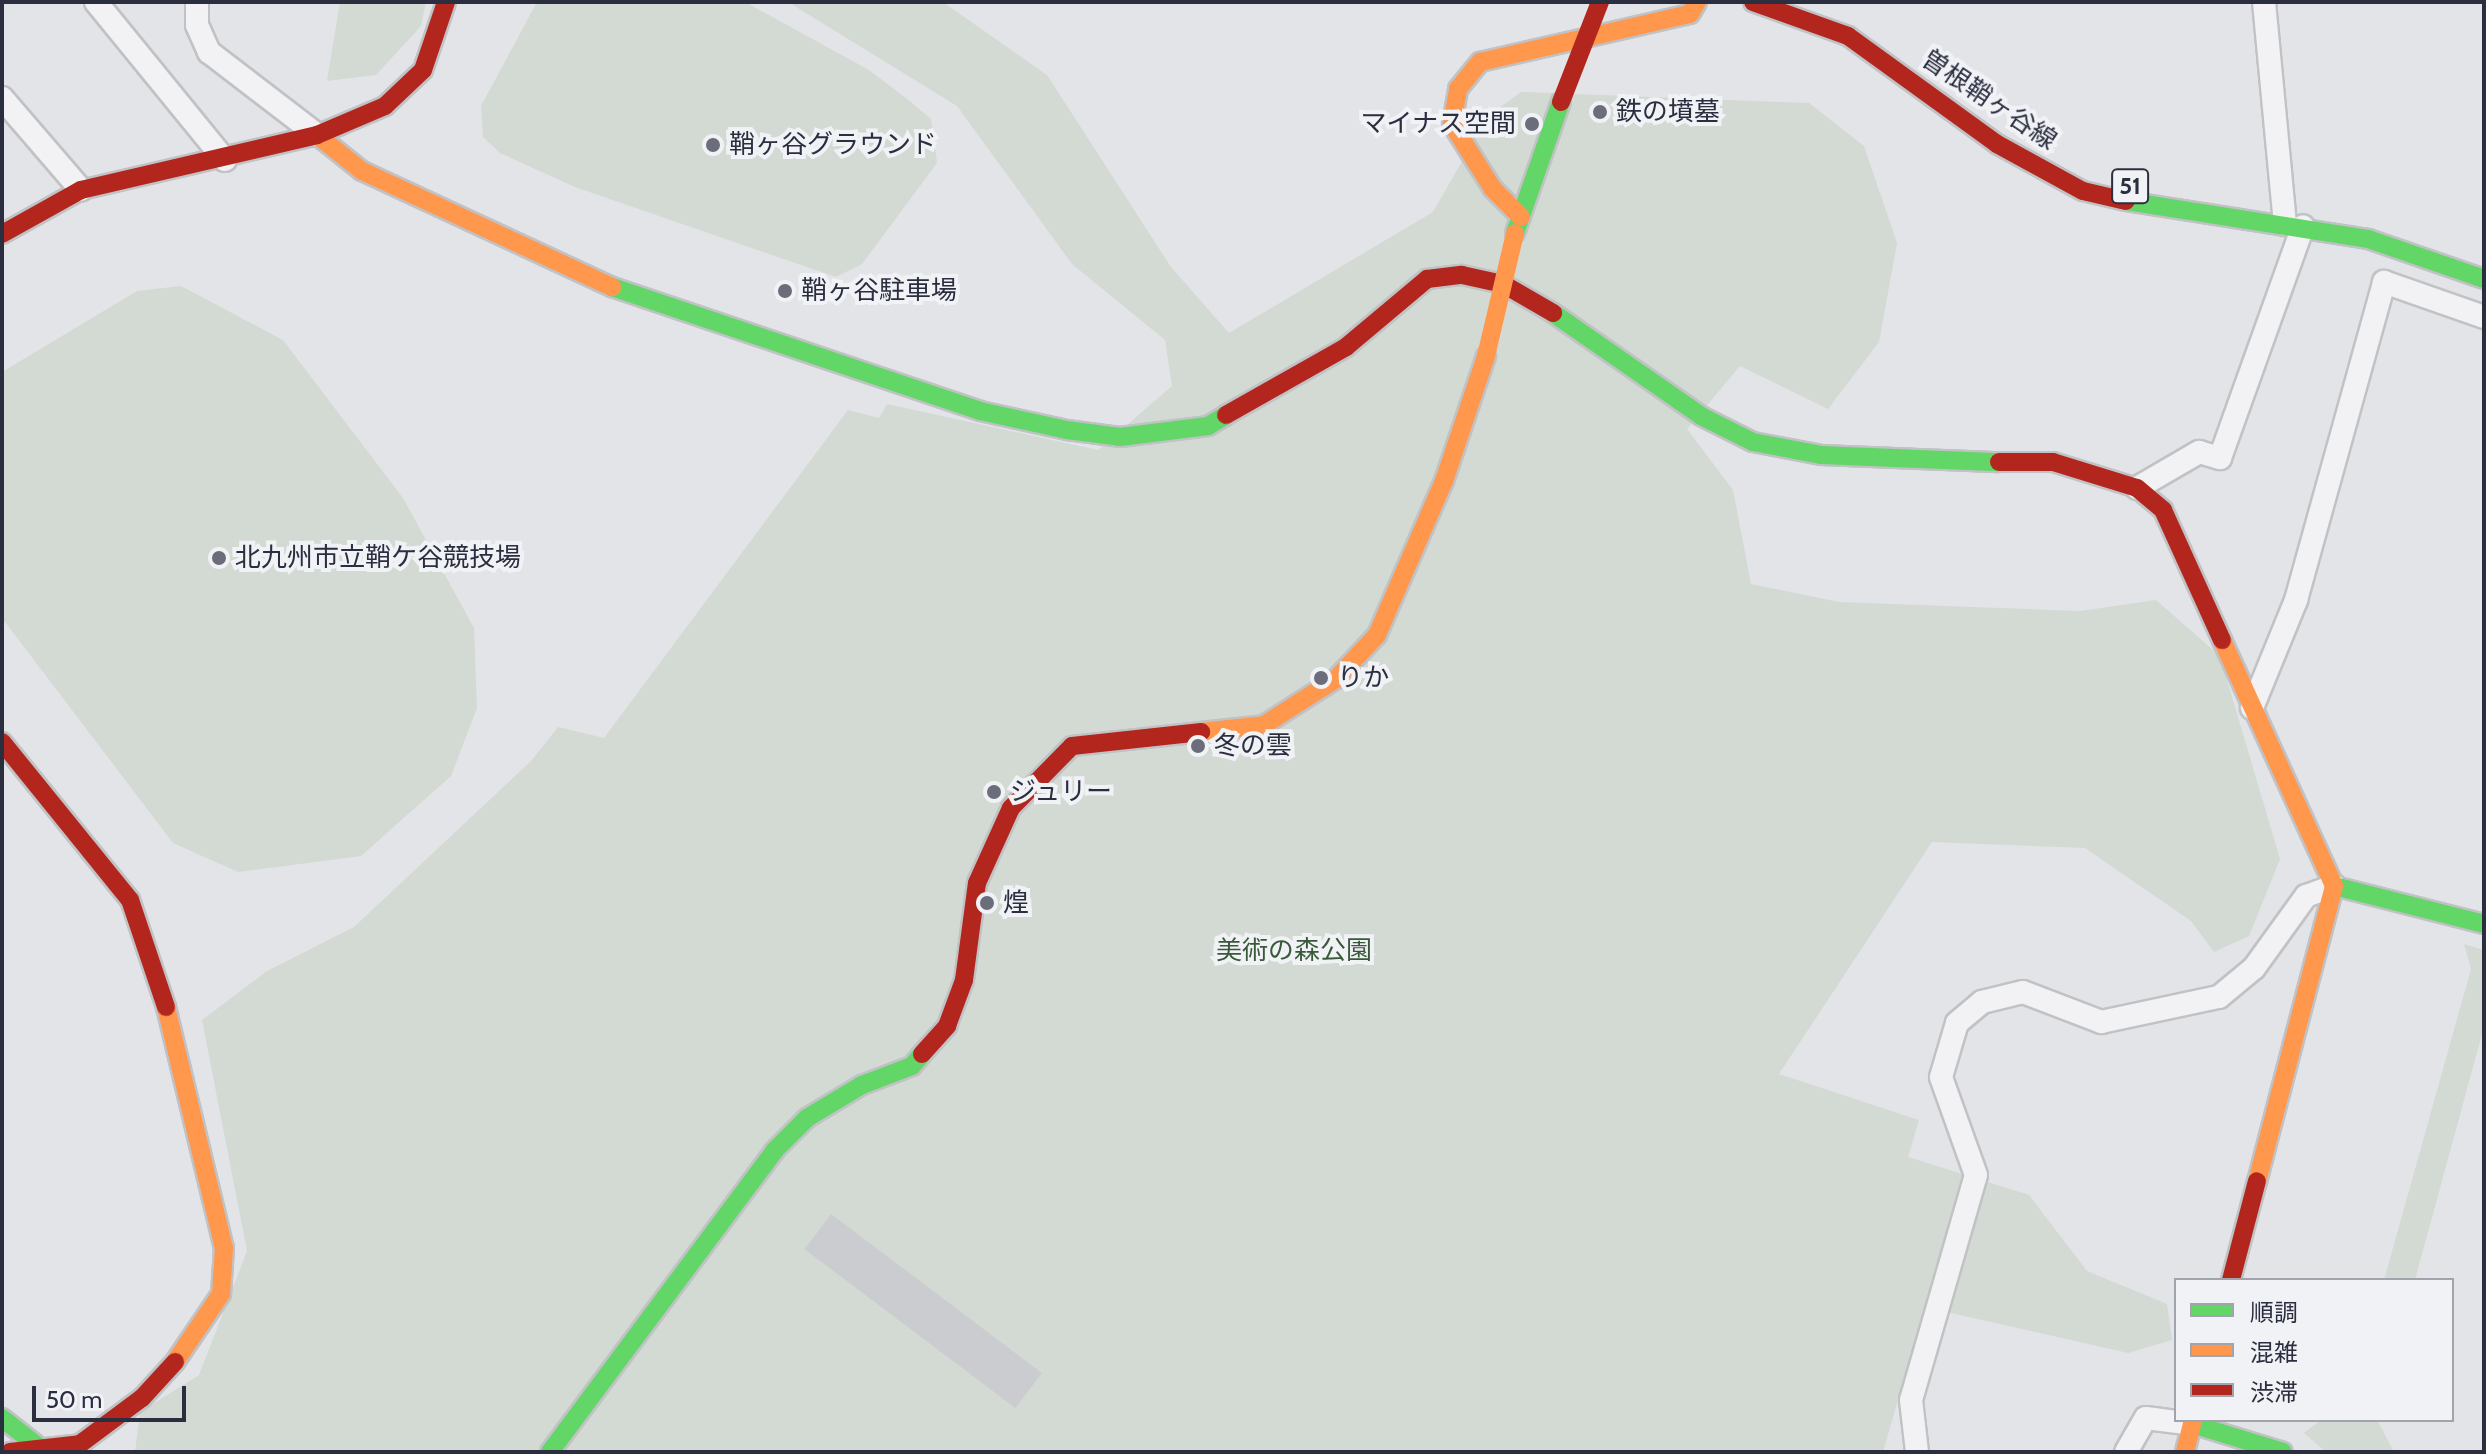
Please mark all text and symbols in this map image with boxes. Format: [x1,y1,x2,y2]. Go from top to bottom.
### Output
street label: 曽根鞘ヶ谷線 [1916,43,2062,157]
place label: 鉄の墳墓 [1616,96,1720,128]
marker: 鉄の墳墓 [1591,103,1609,121]
place label: マイナス空間 [1360,108,1516,140]
marker: マイナス空間 [1523,115,1541,133]
place label: 鞘ヶ谷グラウンド [729,129,937,161]
marker: 鞘ヶ谷グラウンド [704,136,722,154]
road number: 51 [2110,166,2150,206]
place label: 鞘ヶ谷駐車場 [801,275,957,307]
marker: 鞘ヶ谷駐車場 [776,282,794,300]
place label: 北九州市立鞘ケ谷競技場 [235,542,521,574]
marker: 北九州市立鞘ケ谷競技場 [210,549,228,567]
place label: りか [1337,662,1389,694]
marker: りか [1312,669,1330,687]
place label: 冬の雲 [1214,730,1292,762]
marker: 冬の雲 [1189,737,1207,755]
place label: ジュリー [1010,776,1114,808]
marker: ジュリー [985,783,1003,801]
place label: 煌 [1003,887,1029,919]
marker: 煌 [978,894,996,912]
park label: 美術の森公園 [1216,935,1372,967]
legend [2174,1278,2454,1422]
text: 順調 [2250,1298,2298,1327]
text: 混雑 [2250,1338,2298,1367]
scale bar [36,1370,190,1420]
text: 渋滞 [2250,1378,2298,1407]
text: 50 m [46,1385,102,1414]

